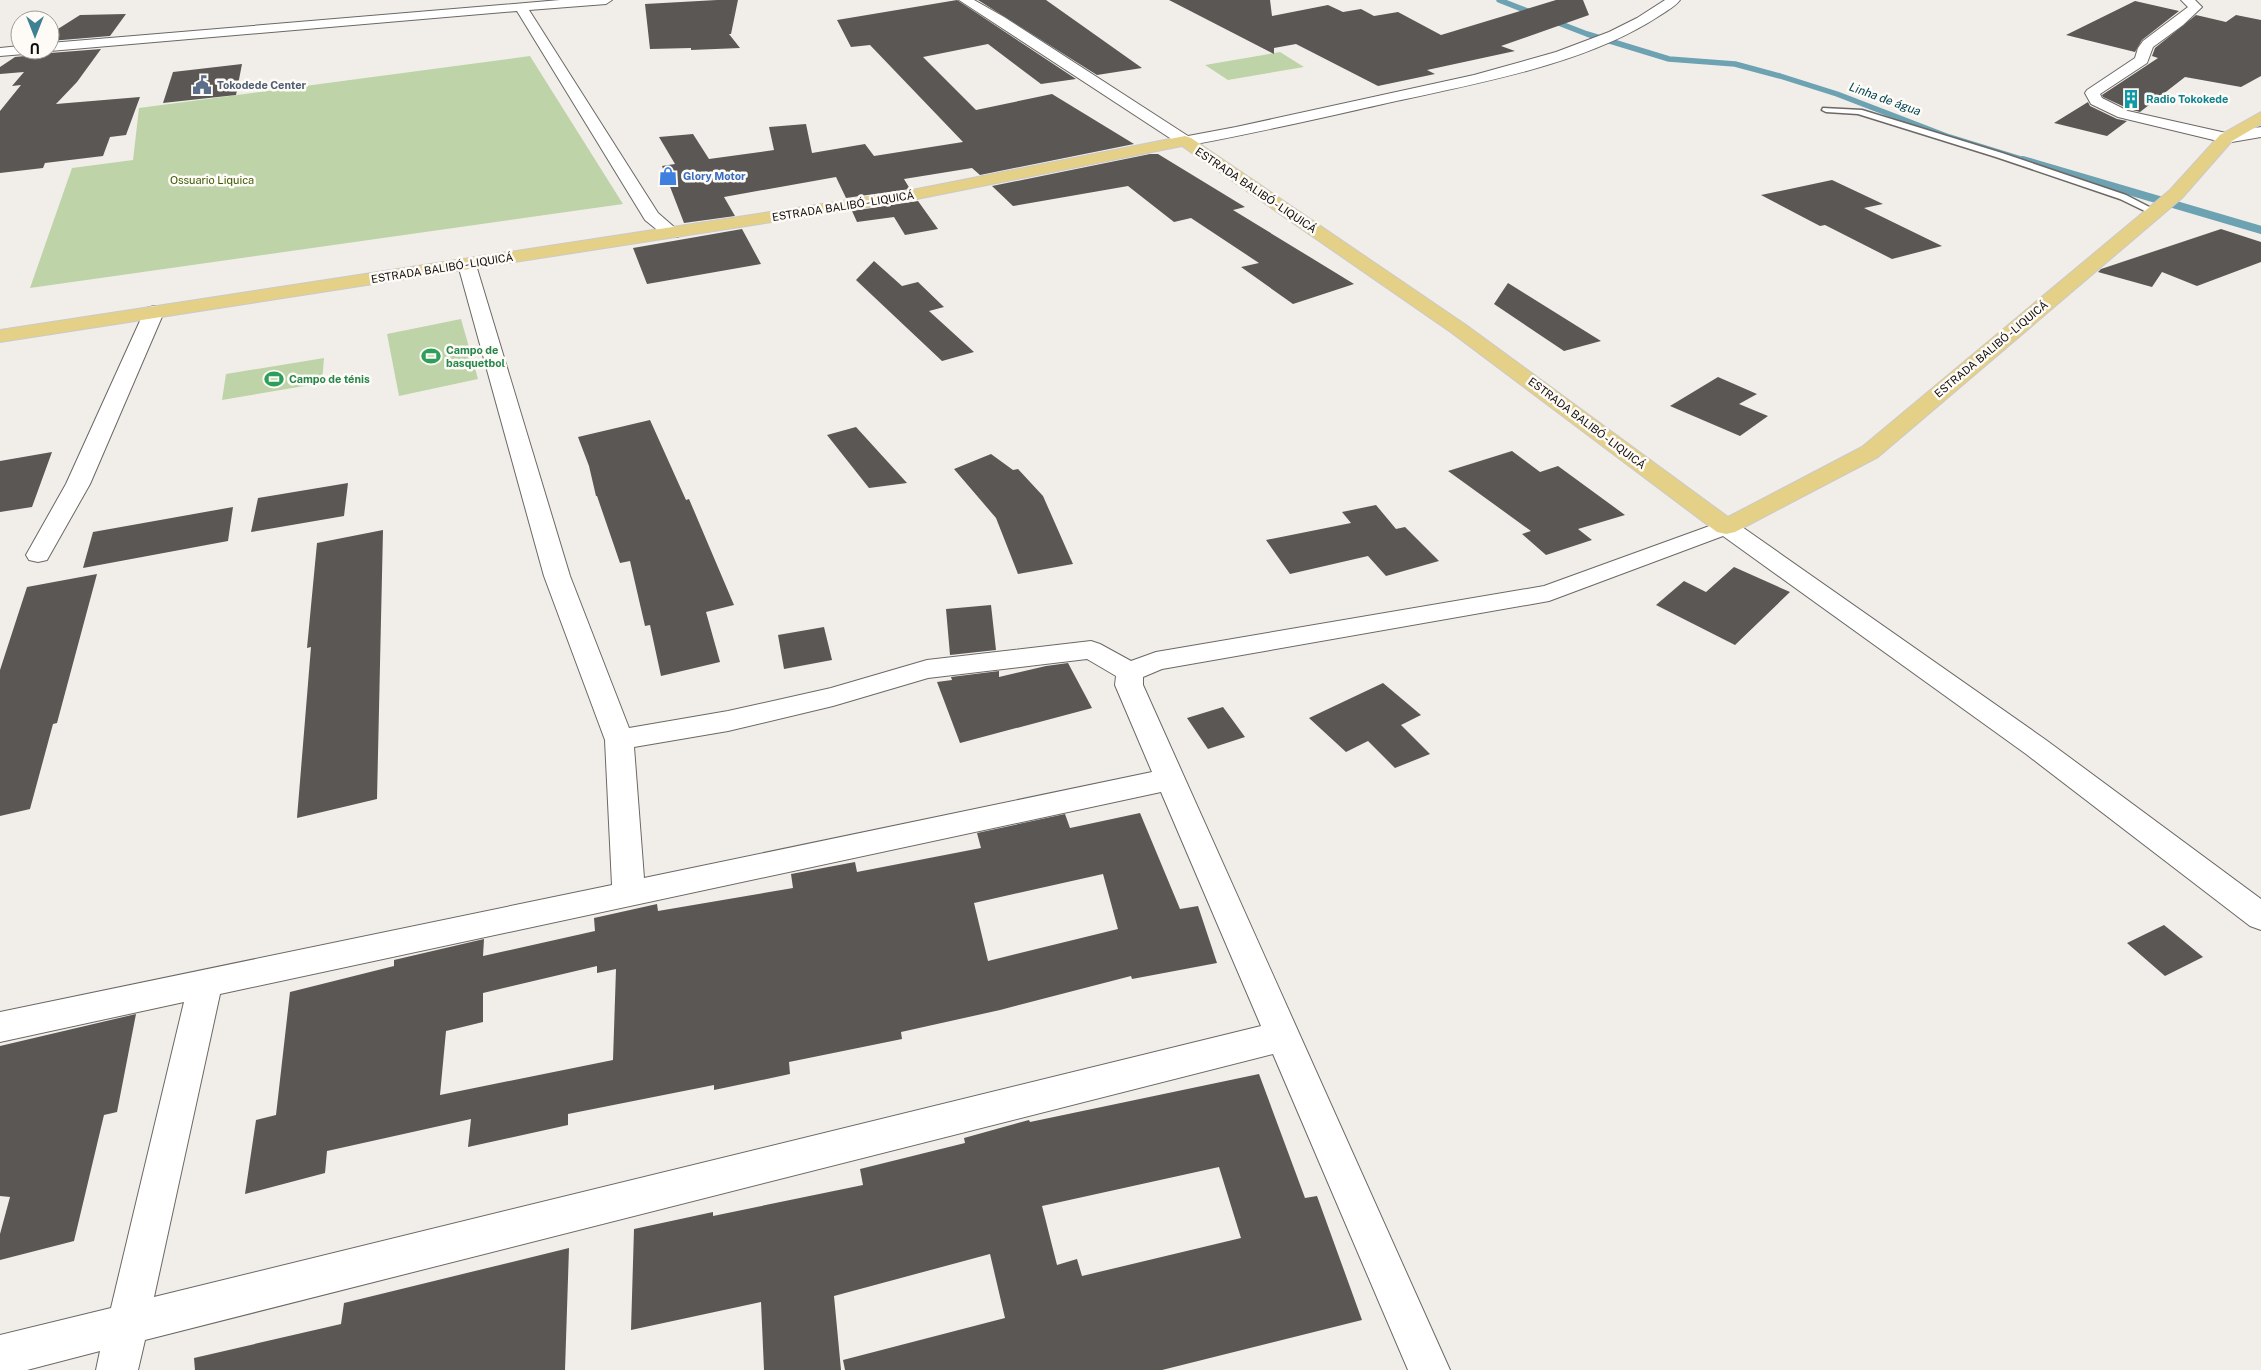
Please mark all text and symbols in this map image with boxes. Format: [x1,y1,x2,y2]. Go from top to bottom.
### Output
north arrow [10,10,60,60]
text: U [30,40,40,56]
public building icon: Tokodede Center [191,74,213,96]
place label: Tokodede Center [217,79,307,91]
water label: Linha de água [1847,80,1923,118]
building icon: Radio Tokokede [2120,88,2142,110]
place label: Radio Tokokede [2146,93,2228,105]
street label: ESTRADA BALIBÓ - LIQUICÁ [1193,144,1320,235]
shop icon: Glory Motor [657,165,679,187]
place label: Glory Motor [683,170,746,182]
park label: Ossuario Liquica [170,174,254,186]
street label: ESTRADA BALIBÓ - LIQUICÁ [771,188,915,223]
street label: ESTRADA BALIBÓ - LIQUICÁ [370,250,514,285]
street label: ESTRADA BALIBÓ - LIQUICÁ [1931,297,2050,400]
place label: Campo de basquetbol [446,344,506,369]
sports icon: Campo de basquetbol [420,345,442,367]
sports icon: Campo de ténis [263,368,285,390]
place label: Campo de ténis [289,373,370,385]
street label: ESTRADA BALIBÓ - LIQUICÁ [1526,374,1649,471]

